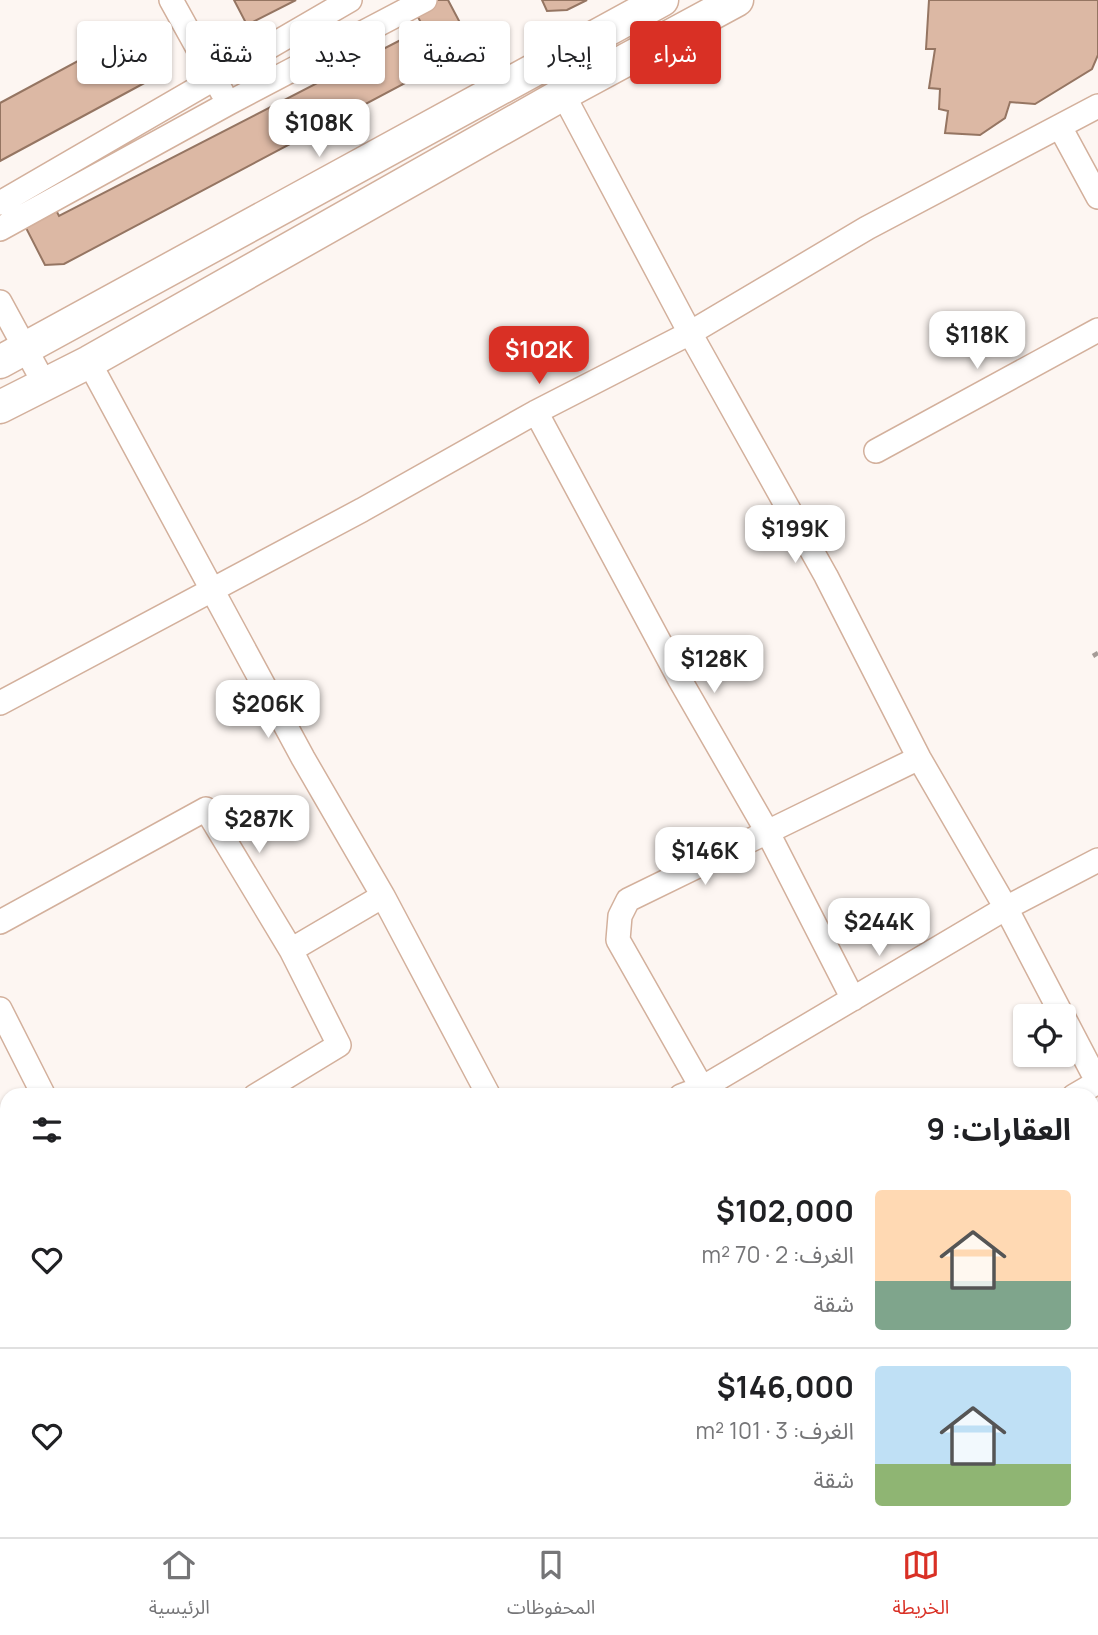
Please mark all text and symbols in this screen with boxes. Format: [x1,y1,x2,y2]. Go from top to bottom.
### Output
chip: منزل [77,21,172,84]
chip: شقة [186,21,276,84]
chip: جديد [290,21,385,84]
chip: تصفية [399,21,510,84]
chip: إيجار [524,21,616,84]
chip: شراء [630,21,721,84]
pin: $108K [270,100,368,159]
text: $108K [285,106,353,138]
pin: $118K [928,312,1026,371]
text: $118K [945,318,1009,350]
pin: $102K [490,326,588,386]
text: $102K [505,333,573,365]
pin: $199K [746,505,844,565]
text: $199K [761,512,829,544]
pin: $128K [665,636,763,695]
text: $128K [680,642,748,674]
pin: $206K [219,680,317,740]
text: $206K [232,687,304,719]
pin: $287K [210,796,308,855]
text: $287K [224,802,294,834]
pin: $146K [656,828,754,887]
text: $146K [671,834,739,866]
pin: $244K [830,898,928,958]
text: $244K [844,905,914,937]
map controls [1013,1004,1076,1067]
button: locate [1013,1004,1076,1067]
text: العقارات: 9 [927,1108,1071,1149]
icon: filters [28,1111,66,1149]
text: $102,000 [716,1190,854,1231]
icon: home [931,1218,1015,1302]
text: الغرف: 2 · 70 m² [702,1238,854,1270]
icon: heart [28,1241,66,1279]
text: شقة [813,1287,854,1319]
text: $146,000 [717,1366,854,1407]
icon: home [931,1394,1015,1478]
text: الغرف: 3 · 101 m² [696,1414,854,1446]
icon: heart [28,1417,66,1455]
text: شقة [813,1463,854,1495]
tab: الرئيسية [149,1546,210,1628]
tab: المحفوظات [507,1546,595,1628]
tab: الخريطة [892,1546,949,1628]

